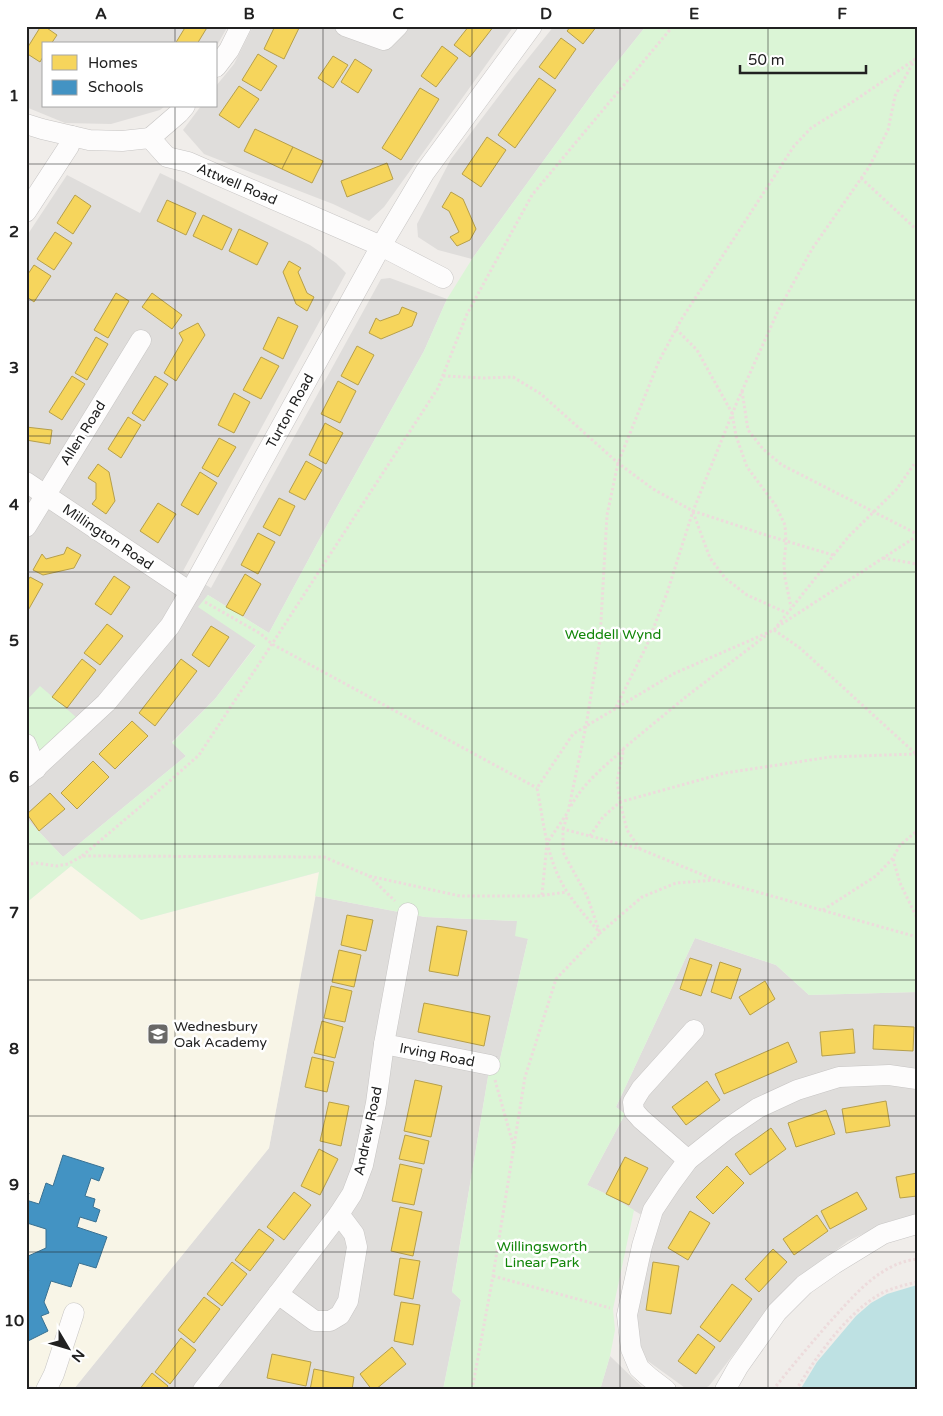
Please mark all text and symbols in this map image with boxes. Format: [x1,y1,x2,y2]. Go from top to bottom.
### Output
text: A [95,4,107,24]
text: B [243,4,255,24]
text: C [392,4,404,24]
text: D [540,4,552,24]
text: E [689,4,699,24]
text: F [837,4,847,24]
legend [42,42,218,108]
scale bar [740,42,867,74]
text: 50 m [748,51,785,69]
text: Homes [88,54,138,72]
text: Schools [88,78,144,96]
text: 1 [9,86,19,106]
street label: Attwell Road [194,159,280,209]
text: 2 [9,222,19,242]
text: 3 [9,358,19,378]
street label: Turton Road [263,371,317,451]
street label: Allen Road [57,398,109,468]
text: 4 [9,495,19,515]
street label: Millington Road [59,500,157,574]
park label: Weddell Wynd [565,626,661,643]
text: 5 [9,631,19,651]
text: 6 [9,767,19,787]
text: 7 [9,903,19,923]
place label: Wednesbury Oak Academy [174,1018,267,1051]
school or university icon: Wednesbury Oak Academy [146,1022,170,1046]
text: 8 [9,1039,19,1059]
street label: Irving Road [398,1039,476,1071]
street label: Andrew Road [350,1085,386,1177]
text: 9 [9,1175,19,1195]
park label: Willingsworth Linear Park [497,1238,587,1271]
text: 10 [4,1311,24,1331]
north arrow [42,1324,92,1374]
text: N [68,1346,88,1365]

